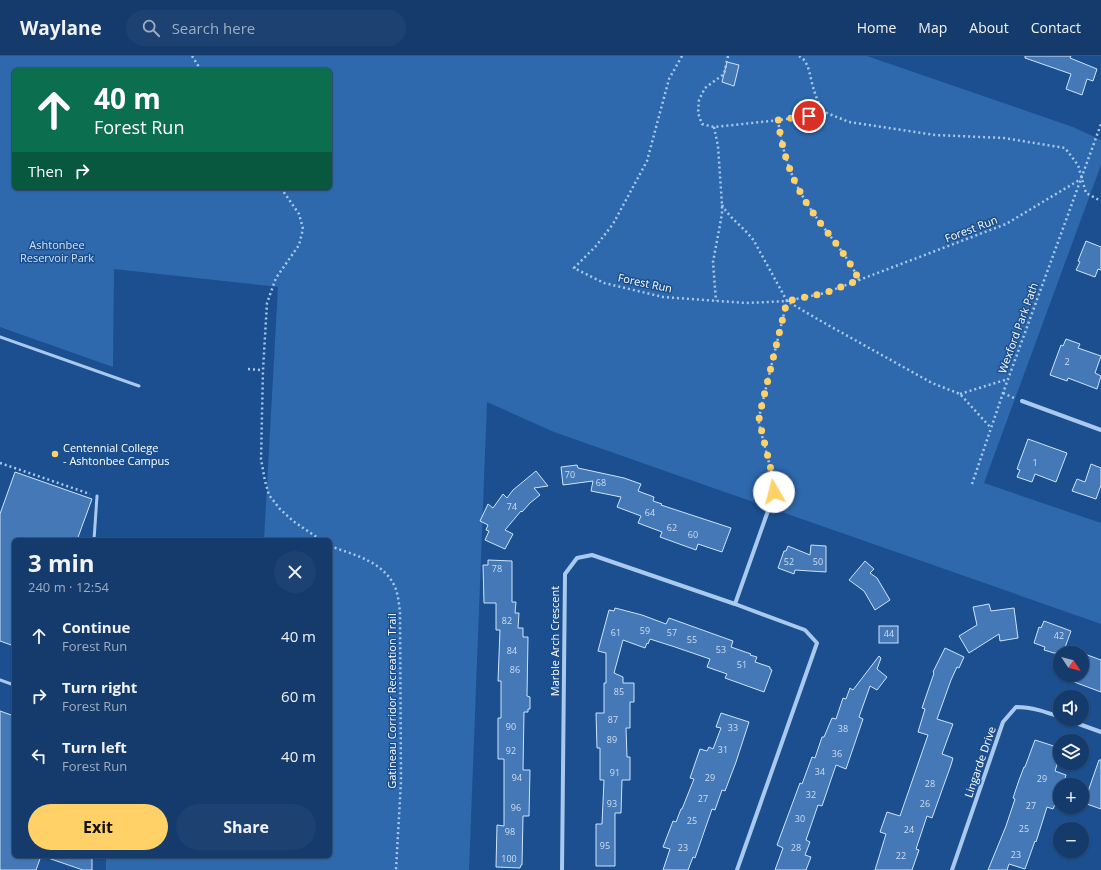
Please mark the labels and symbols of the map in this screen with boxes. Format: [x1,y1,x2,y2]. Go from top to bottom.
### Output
pin [792,99,826,133]
street label: Forest Run [942,212,999,245]
park label: Ashtonbee Reservoir Park [20,237,94,265]
street label: Forest Run [617,269,674,296]
street label: Wexford Park Path [994,280,1041,375]
house number: 2 [1064,355,1070,368]
place label: Centennial College - Ashtonbee Campus [63,440,170,468]
marker: Centennial College - Ashtonbee Campus [50,449,60,459]
house number: 1 [1032,456,1038,469]
house number: 70 [565,468,575,481]
position arrow [753,471,795,513]
house number: 68 [596,476,606,489]
house number: 74 [507,500,517,513]
house number: 64 [645,506,655,519]
house number: 62 [667,521,677,534]
house number: 60 [688,528,698,541]
house number: 52 [784,555,794,568]
house number: 50 [813,555,823,568]
house number: 78 [492,562,502,575]
street label: Marble Arch Crescent [547,586,562,696]
street label: Gatineau Corridor Recreation Trail [384,613,399,789]
house number: 82 [502,614,512,627]
house number: 59 [640,624,650,637]
house number: 61 [611,626,621,639]
house number: 57 [667,626,677,639]
house number: 44 [884,627,894,640]
house number: 42 [1054,629,1064,642]
house number: 55 [687,633,697,646]
house number: 53 [716,643,726,656]
house number: 84 [507,644,517,657]
north arrow [1053,646,1089,682]
house number: 51 [737,658,747,671]
house number: 86 [510,663,520,676]
house number: 85 [614,685,624,698]
house number: 87 [608,713,618,726]
house number: 90 [506,720,516,733]
house number: 33 [728,721,738,734]
house number: 38 [838,722,848,735]
street label: Lingarde Drive [960,724,999,800]
house number: 89 [607,733,617,746]
house number: 31 [718,743,728,756]
house number: 92 [506,744,516,757]
house number: 36 [832,747,842,760]
house number: 34 [815,765,825,778]
house number: 91 [610,766,620,779]
house number: 94 [512,771,522,784]
house number: 29 [705,771,715,784]
house number: 29 [1037,772,1047,785]
house number: 28 [925,777,935,790]
house number: 32 [806,788,816,801]
house number: 27 [698,792,708,805]
house number: 93 [607,797,617,810]
house number: 26 [920,797,930,810]
house number: 27 [1026,799,1036,812]
house number: 96 [511,801,521,814]
house number: 30 [795,812,805,825]
house number: 25 [687,814,697,827]
house number: 25 [1019,822,1029,835]
house number: 24 [904,823,914,836]
house number: 98 [505,825,515,838]
house number: 95 [600,839,610,852]
house number: 23 [678,841,688,854]
house number: 28 [791,841,801,854]
house number: 23 [1011,848,1021,861]
house number: 22 [896,849,906,862]
house number: 100 [501,852,517,865]

